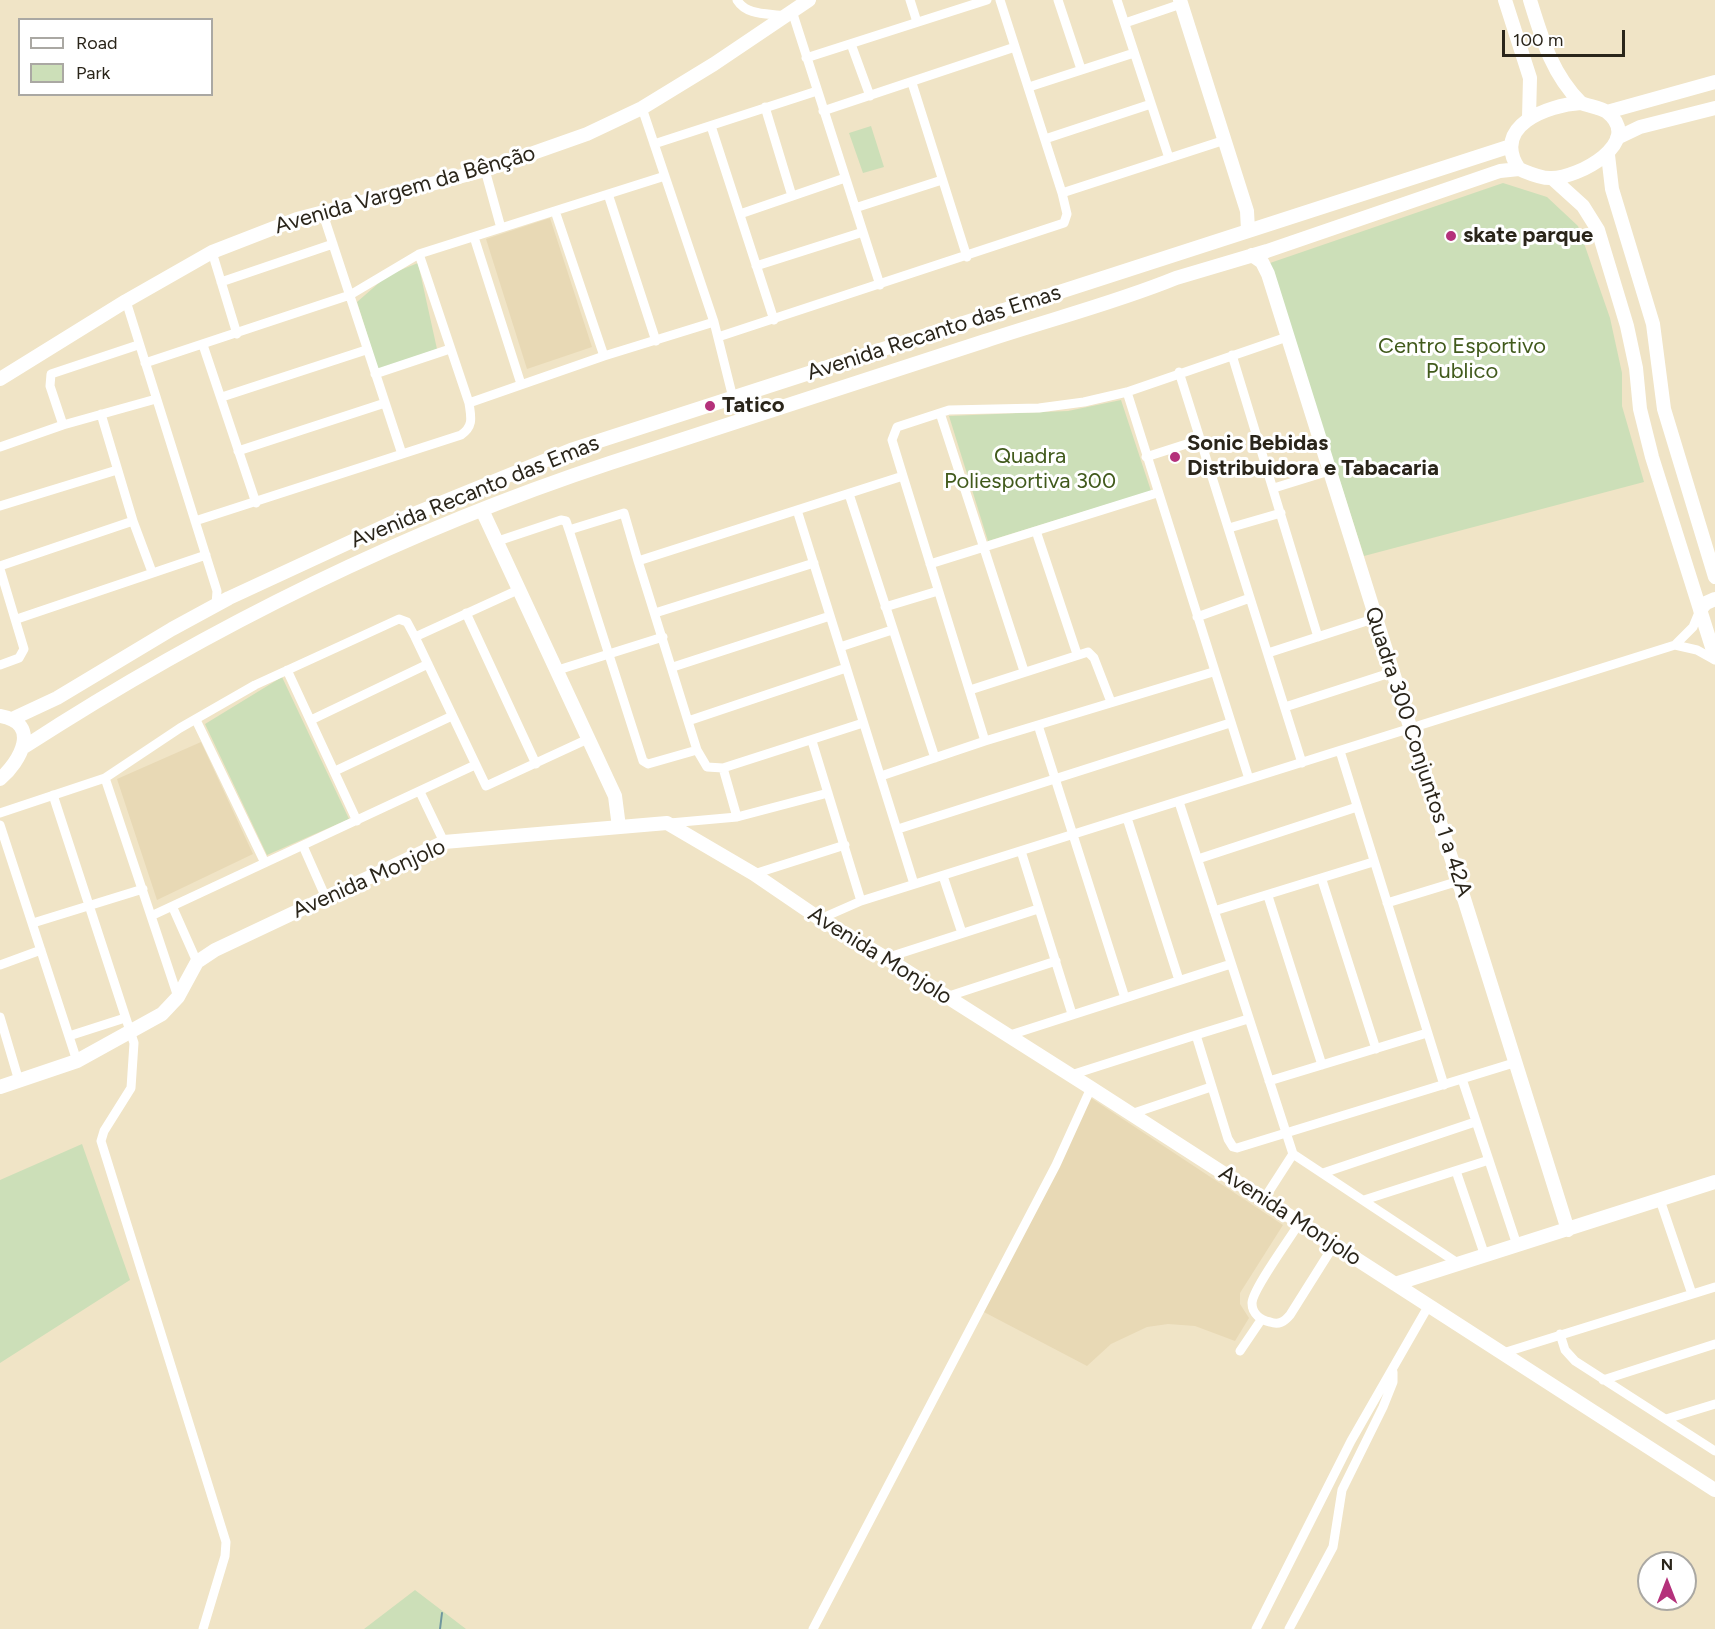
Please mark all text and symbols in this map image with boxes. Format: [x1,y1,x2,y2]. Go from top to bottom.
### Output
legend [18,18,213,96]
scale bar [1505,18,1628,56]
text: 100 m [1513,29,1563,51]
text: Road [76,32,117,54]
text: Park [76,62,110,84]
street label: Avenida Vargem da Bênção [272,140,538,240]
place label: skate parque [1463,223,1593,249]
marker: skate parque [1444,229,1458,243]
street label: Avenida Recanto das Emas [804,279,1064,387]
park label: Centro Esportivo Publico [1378,334,1546,386]
place label: Tatico [722,393,785,419]
marker: Tatico [703,399,717,413]
street label: Avenida Recanto das Emas [347,430,603,554]
place label: Sonic Bebidas Distribuidora e Tabacaria [1187,431,1439,482]
park label: Quadra Poliesportiva 300 [944,444,1116,496]
marker: Sonic Bebidas Distribuidora e Tabacaria [1168,450,1182,464]
street label: Quadra 300 Conjuntos 1 a 42A [1359,604,1477,900]
street label: Avenida Monjolo [288,833,450,925]
street label: Avenida Monjolo [803,901,957,1011]
street label: Avenida Monjolo [1214,1160,1366,1272]
north arrow [1637,1551,1697,1611]
text: N [1661,1555,1673,1574]

